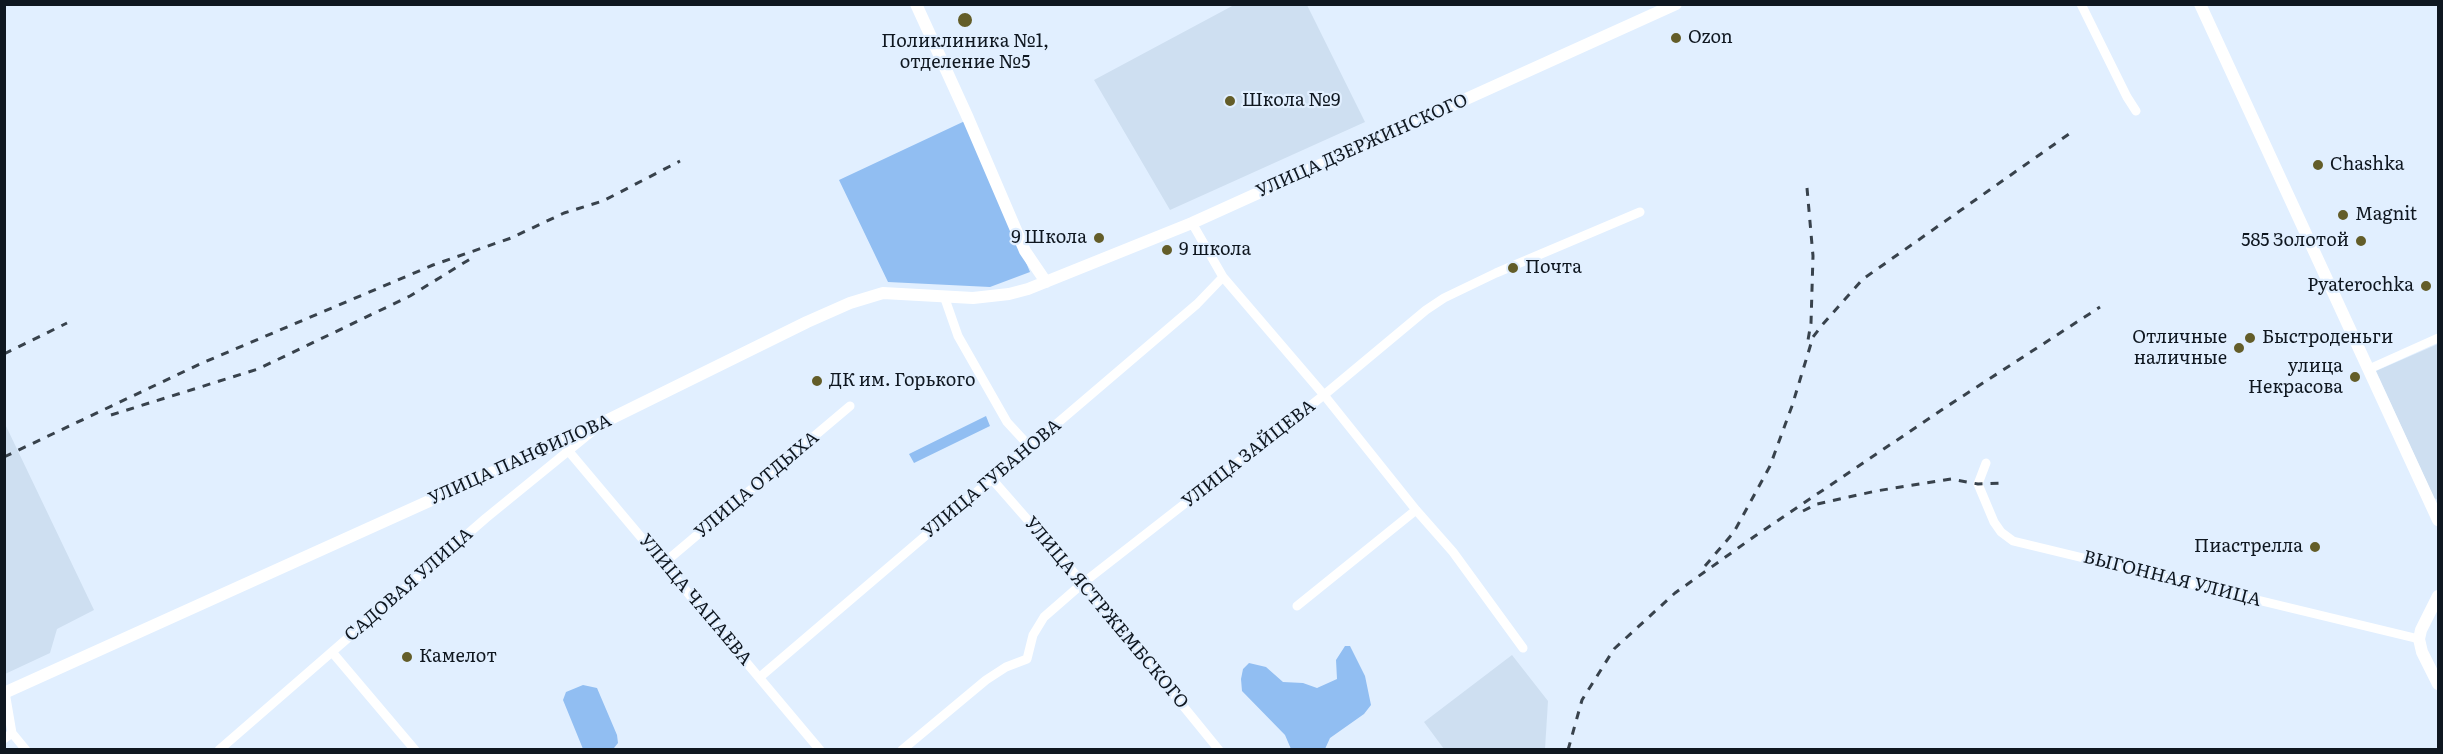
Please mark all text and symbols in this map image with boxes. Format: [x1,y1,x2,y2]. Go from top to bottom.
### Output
marker: Поликлиника №1, отделение №5 [956,11,974,29]
place label: Ozon [1688,27,1733,49]
place label: Поликлиника №1, отделение №5 [881,31,1049,74]
marker: Ozon [1669,31,1683,45]
place label: Школа №9 [1242,90,1340,112]
street label: УЛИЦА ДЗЕРЖИНСКОГО [1253,90,1471,202]
marker: Школа №9 [1223,94,1237,108]
place label: Chashka [2330,154,2405,176]
marker: Chashka [2311,158,2325,172]
place label: Magnit [2355,204,2417,226]
marker: Magnit [2336,208,2350,222]
place label: 9 Школа [1011,227,1087,249]
place label: 585 Золотой [2241,230,2349,252]
marker: 9 Школа [1092,231,1106,245]
marker: 585 Золотой [2354,234,2368,248]
place label: 9 школа [1179,239,1251,261]
marker: 9 школа [1160,243,1174,257]
place label: Почта [1525,257,1582,279]
marker: Почта [1506,261,1520,275]
place label: Pyaterochka [2307,275,2414,297]
marker: Pyaterochka [2419,279,2433,293]
place label: Отличные наличные [2132,327,2227,370]
place label: Быстроденьги [2262,327,2393,349]
marker: Быстроденьги [2243,331,2257,345]
marker: Отличные наличные [2232,341,2246,355]
place label: улица Некрасова [2248,356,2343,398]
place label: ДК им. Горького [829,370,976,392]
marker: улица Некрасова [2348,370,2362,384]
marker: ДК им. Горького [810,374,824,388]
street label: УЛИЦА ЗАЙЦЕВА [1178,395,1320,513]
street label: УЛИЦА ПАНФИЛОВА [425,410,615,510]
street label: УЛИЦА ГУБАНОВА [918,415,1066,543]
street label: УЛИЦА ОТДЫХА [691,427,823,543]
street label: УЛИЦА ЯСТРЖЕМБСКОГО [1019,513,1193,713]
street label: САДОВАЯ УЛИЦА [341,524,477,646]
street label: УЛИЦА ЧАПАЕВА [634,530,756,670]
place label: Пиастрелла [2194,536,2303,558]
marker: Пиастрелла [2308,540,2322,554]
street label: ВЫГОННАЯ УЛИЦА [2081,546,2263,612]
place label: Камелот [419,646,497,668]
marker: Камелот [400,650,414,664]

